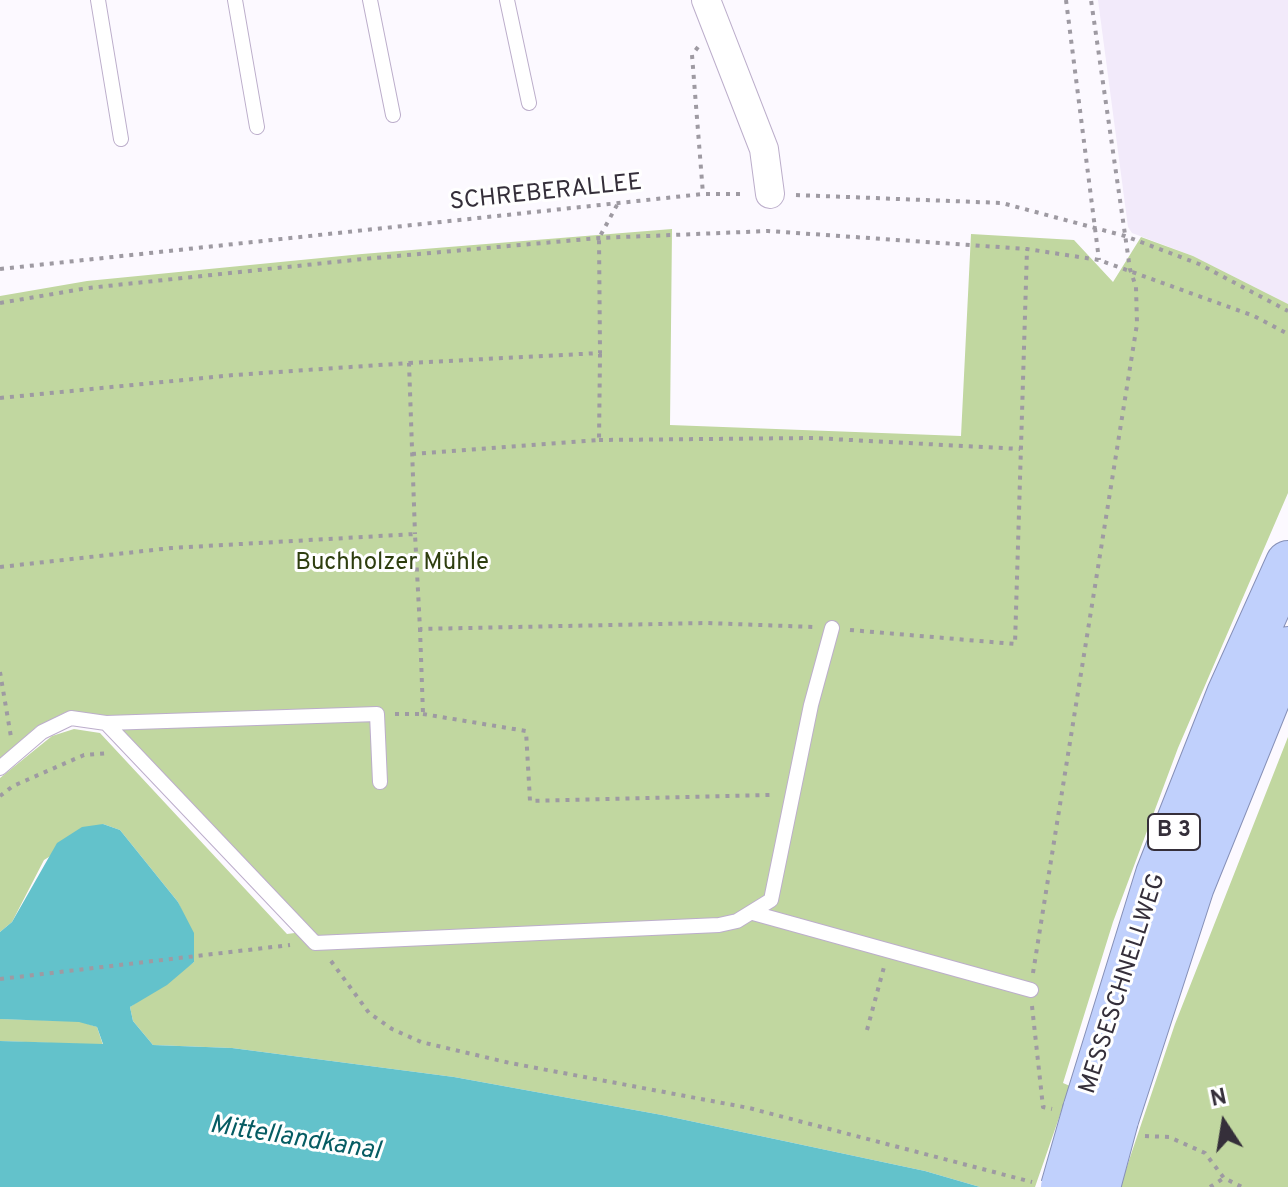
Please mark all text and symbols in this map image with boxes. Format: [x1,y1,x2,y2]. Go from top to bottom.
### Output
street label: SCHREBERALLEE [449,170,643,218]
park label: Buchholzer Mühle [295,550,489,578]
road number: B 3 [1148,814,1200,850]
street label: MESSESCHNELLWEG [1075,870,1173,1098]
north arrow [1184,1083,1264,1163]
text: N [1208,1084,1229,1114]
water label: Mittellandkanal [207,1111,383,1169]

